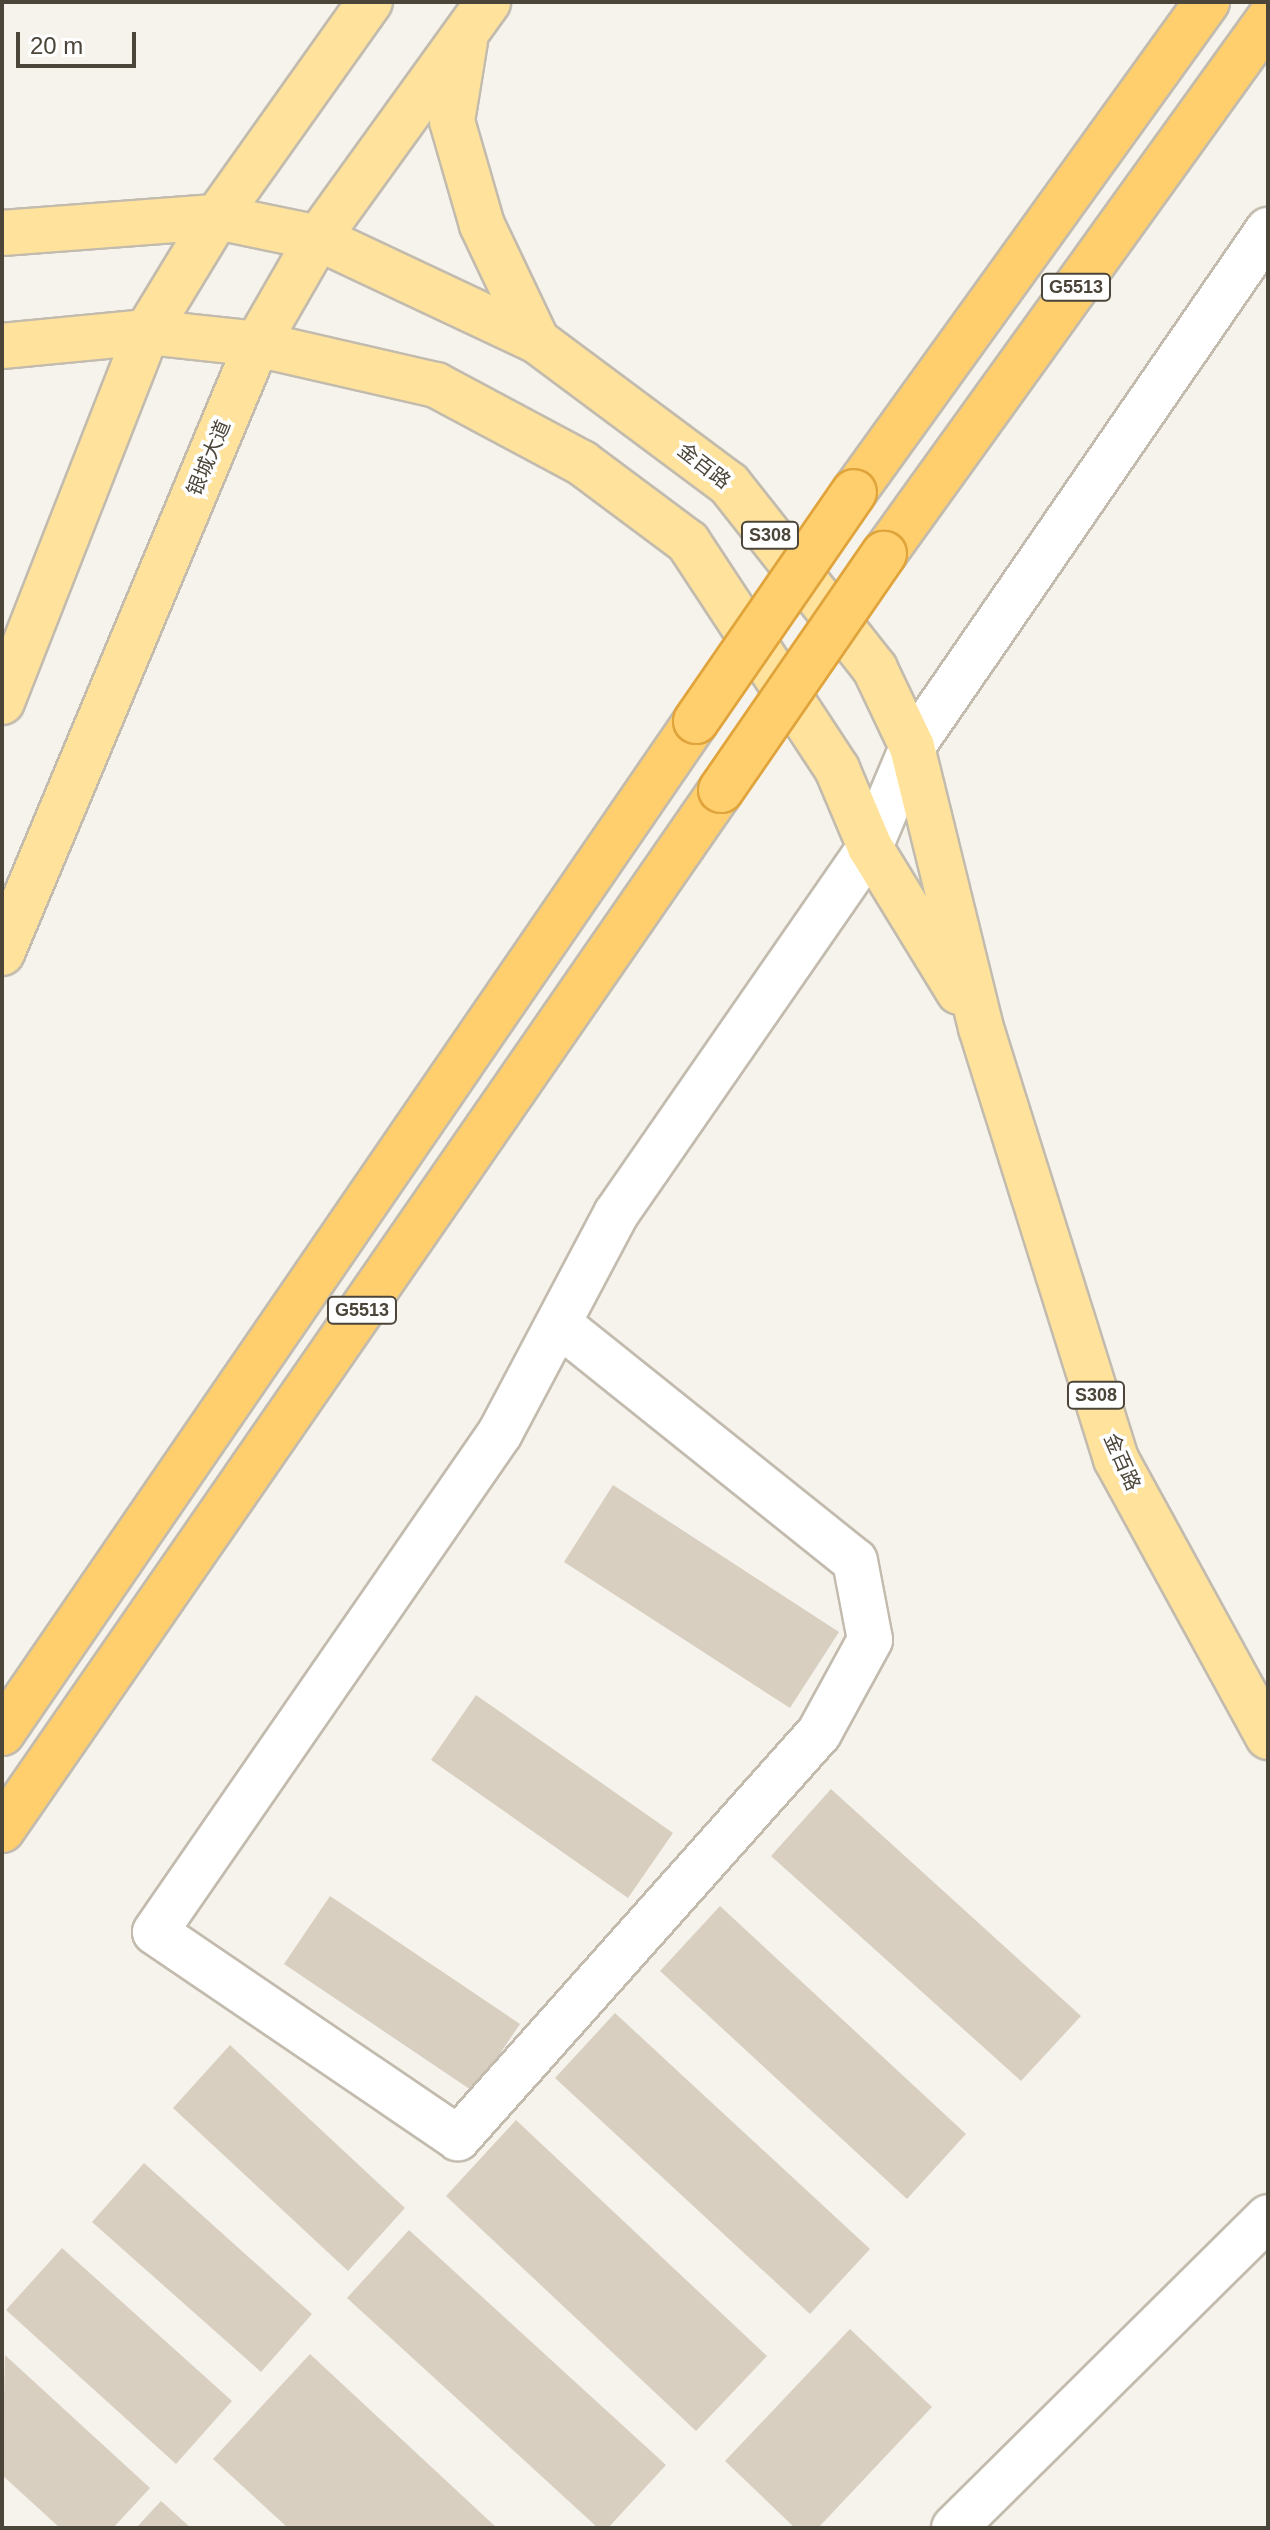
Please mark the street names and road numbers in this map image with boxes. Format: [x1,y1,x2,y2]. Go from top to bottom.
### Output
road number: G5513 [1040,273,1112,301]
street label: 银城大道 [182,416,236,500]
street label: 金百路 [673,438,735,494]
road number: S308 [740,521,800,549]
road number: G5513 [326,1296,398,1324]
road number: S308 [1066,1381,1126,1409]
street label: 金百路 [1099,1430,1145,1494]

